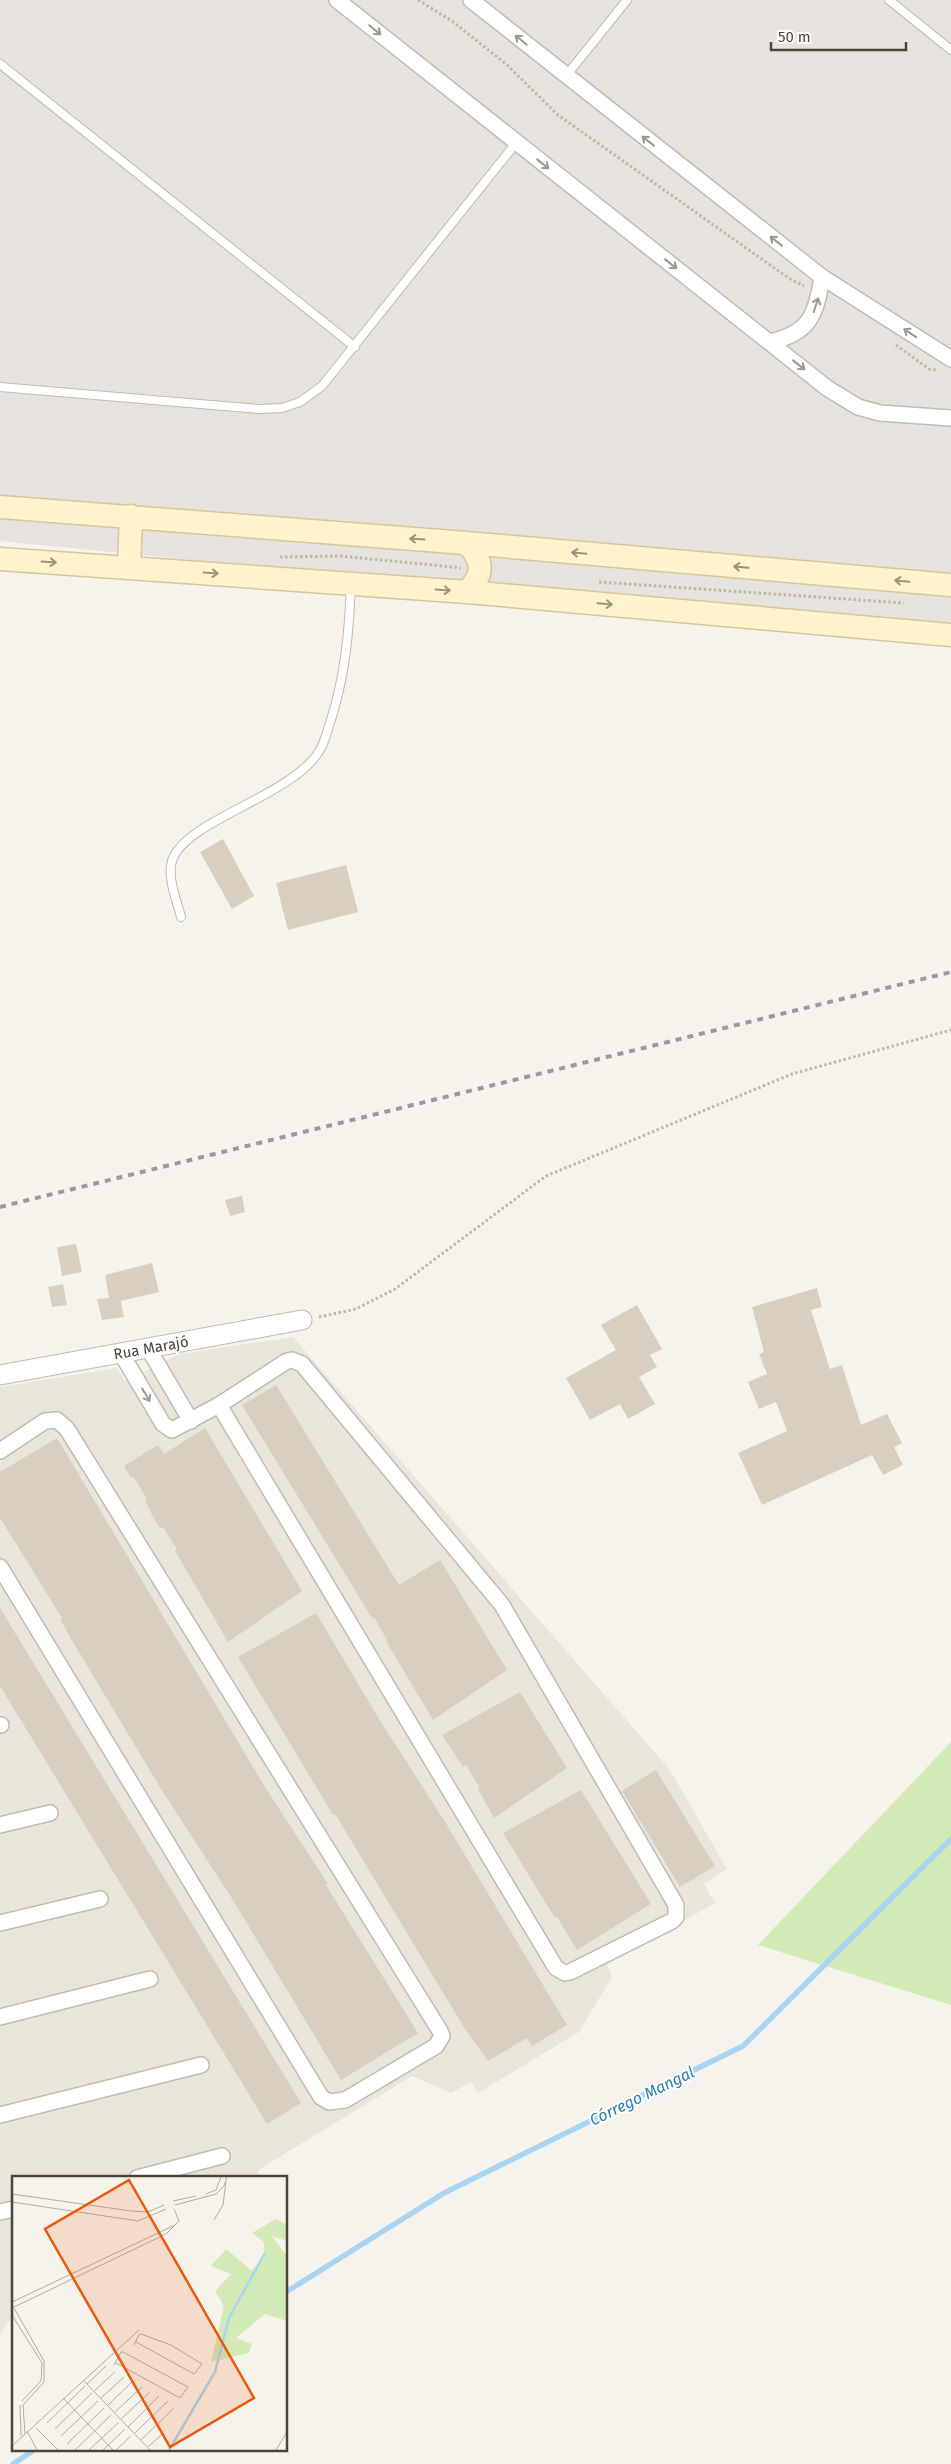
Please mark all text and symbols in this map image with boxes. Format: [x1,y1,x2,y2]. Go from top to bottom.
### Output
scale bar [771,20,906,52]
one-way arrow [368,25,381,36]
text: 50 m [778,28,811,46]
one-way arrow [515,34,528,45]
one-way arrow [642,135,655,146]
one-way arrow [536,159,549,170]
one-way arrow [770,235,783,246]
one-way arrow [664,259,677,270]
one-way arrow [812,297,821,313]
one-way arrow [903,328,917,338]
one-way arrow [792,359,805,370]
one-way arrow [409,534,425,544]
one-way arrow [571,548,587,557]
one-way arrow [40,557,56,567]
one-way arrow [733,562,749,571]
one-way arrow [202,569,218,578]
one-way arrow [895,576,911,586]
one-way arrow [434,585,450,595]
one-way arrow [596,599,612,609]
street label: Rua Marajó [112,1333,190,1363]
one-way arrow [141,1388,151,1402]
water label: Córrego Mangal [587,2062,697,2130]
inset map [12,2176,288,2452]

